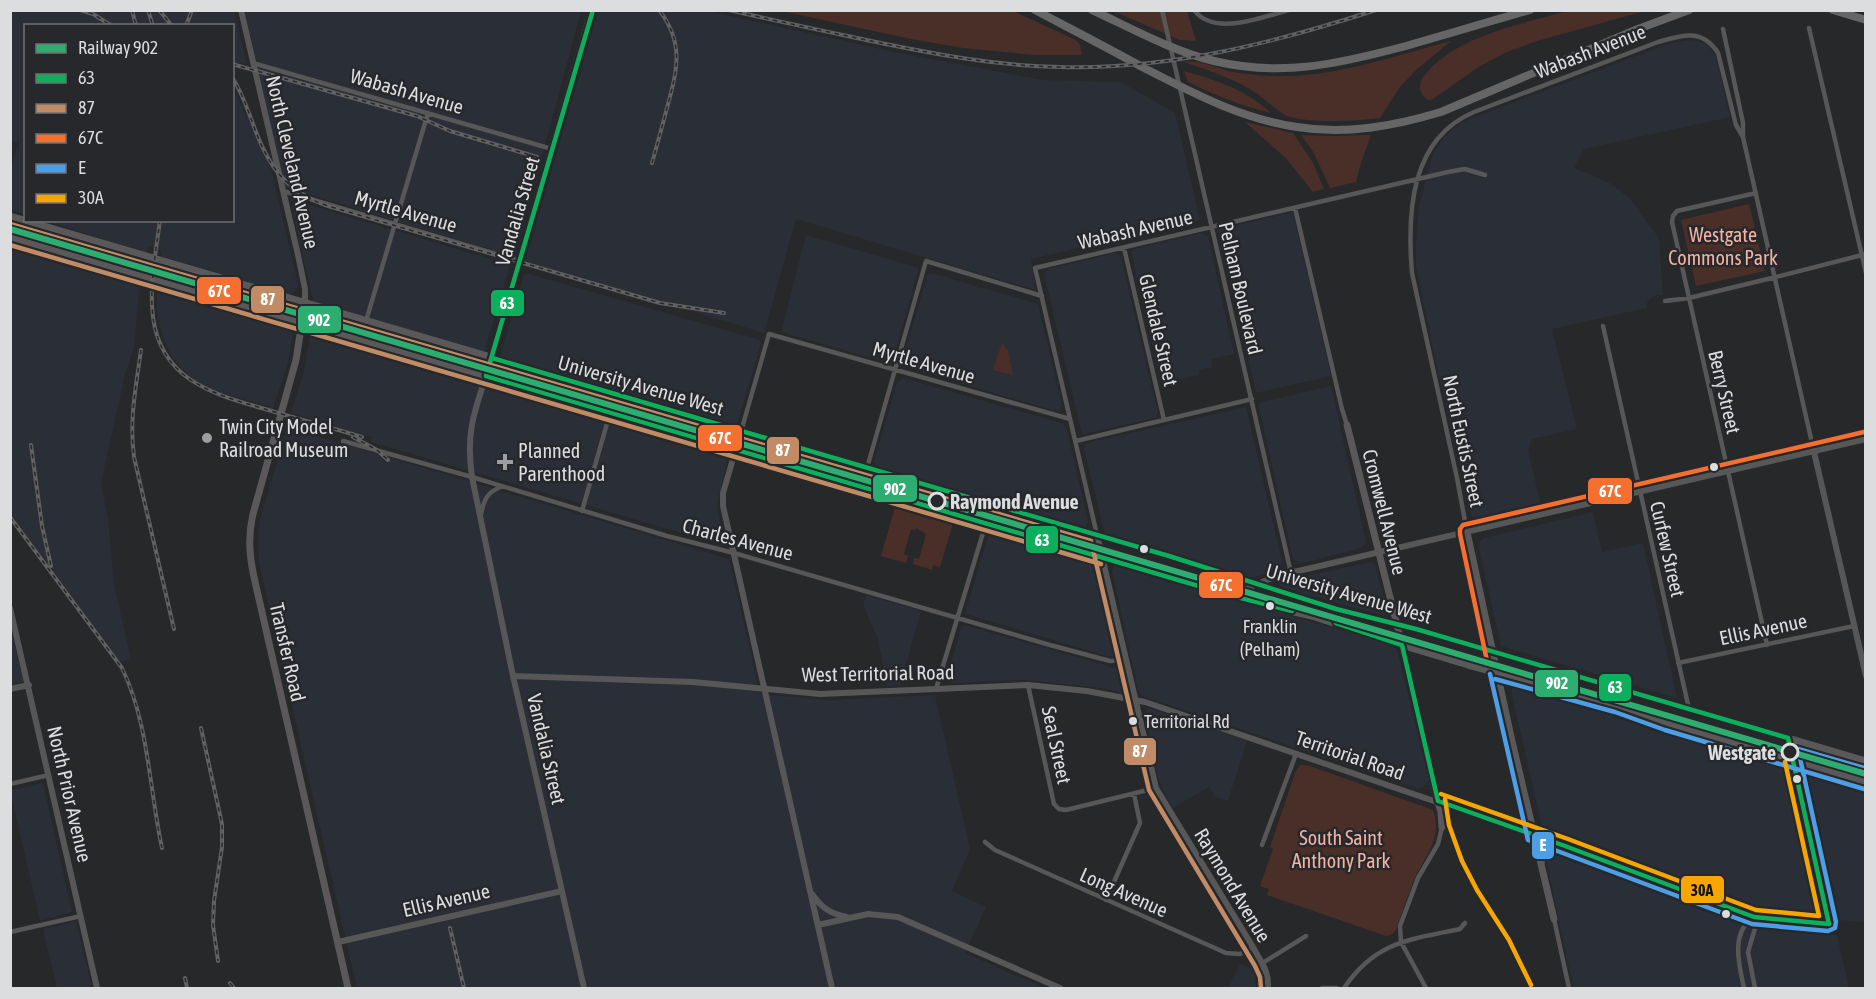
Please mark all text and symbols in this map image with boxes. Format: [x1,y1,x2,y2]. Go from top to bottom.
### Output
street label: Wabash Avenue [1531,19,1649,83]
legend [24,24,234,222]
text: Railway 902 [78,37,158,58]
street label: Wabash Avenue [348,64,466,118]
text: 63 [78,67,95,88]
street label: North Cleveland Avenue [262,73,324,251]
text: 87 [78,97,95,118]
text: 67C [78,127,103,148]
street label: Vandalia Street [490,153,544,268]
text: E [78,157,86,178]
street label: Myrtle Avenue [352,185,460,237]
text: 30A [78,187,104,208]
street label: Wabash Avenue [1075,205,1195,253]
street label: Pelham Boulevard [1215,219,1267,357]
park label: Westgate Commons Park [1668,223,1778,269]
street label: Glendale Street [1135,272,1183,388]
line badge: 67C [196,276,242,305]
text: 67C [208,282,231,300]
line badge: 87 [250,285,285,314]
line badge: 63 [490,289,525,317]
text: 87 [260,290,276,308]
text: 63 [499,294,515,312]
line badge: 902 [297,305,342,334]
text: 902 [308,311,330,329]
street label: Myrtle Avenue [870,336,978,388]
street label: Berry Street [1704,348,1746,436]
street label: University Avenue West [555,350,727,420]
street label: North Eustis Street [1439,373,1489,509]
place label: Twin City Model Railroad Museum [219,415,348,461]
line badge: 67C [697,424,743,452]
text: 67C [709,429,732,447]
marker: Twin City Model Railroad Museum [200,431,214,445]
line badge: 87 [766,436,800,465]
place label: Planned Parenthood [518,439,605,485]
text: 87 [775,441,791,459]
street label: Cromwell Avenue [1358,447,1412,577]
marker: Planned Parenthood [496,453,514,471]
unlabelled marker [1708,461,1720,473]
line badge: 902 [872,474,918,503]
line badge: 67C [1587,477,1633,505]
text: 902 [884,480,906,498]
text: 67C [1599,482,1622,500]
place label: Raymond Avenue [950,490,1079,513]
marker: Raymond Avenue [928,492,946,510]
street label: Curfew Street [1646,499,1690,599]
street label: Charles Avenue [680,513,796,565]
line badge: 63 [1025,525,1059,554]
text: 63 [1034,531,1050,549]
unlabelled marker [1138,543,1150,555]
street label: University Avenue West [1263,558,1435,628]
line badge: 67C [1198,571,1244,599]
text: 67C [1210,576,1233,594]
street label: Transfer Road [265,600,311,704]
marker: Franklin (Pelham) [1264,600,1276,612]
street label: Ellis Avenue [1717,609,1809,649]
place label: Franklin (Pelham) [1240,616,1300,660]
street label: West Territorial Road [802,660,954,686]
line badge: 902 [1534,669,1579,698]
line badge: 63 [1598,673,1632,702]
text: 902 [1546,674,1568,692]
text: 63 [1607,678,1623,696]
street label: Vandalia Street [523,691,571,807]
street label: Seal Street [1038,704,1076,786]
place label: Territorial Rd [1144,711,1230,732]
marker: Territorial Rd [1127,715,1139,727]
street label: North Prior Avenue [43,724,97,864]
street label: Territorial Road [1292,726,1408,784]
line badge: 87 [1123,737,1157,766]
place label: Westgate [1707,741,1776,764]
text: 87 [1132,742,1148,760]
marker: Westgate [1781,743,1799,761]
unlabelled marker [1791,773,1803,785]
street label: Raymond Avenue [1190,824,1276,946]
park label: South Saint Anthony Park [1292,826,1390,872]
line badge: E [1531,831,1555,860]
text: E [1540,836,1547,854]
street label: Long Avenue [1077,862,1171,922]
line badge: 30A [1680,875,1725,904]
street label: Ellis Avenue [400,879,492,921]
text: 30A [1691,881,1714,899]
unlabelled marker [1720,908,1732,920]

